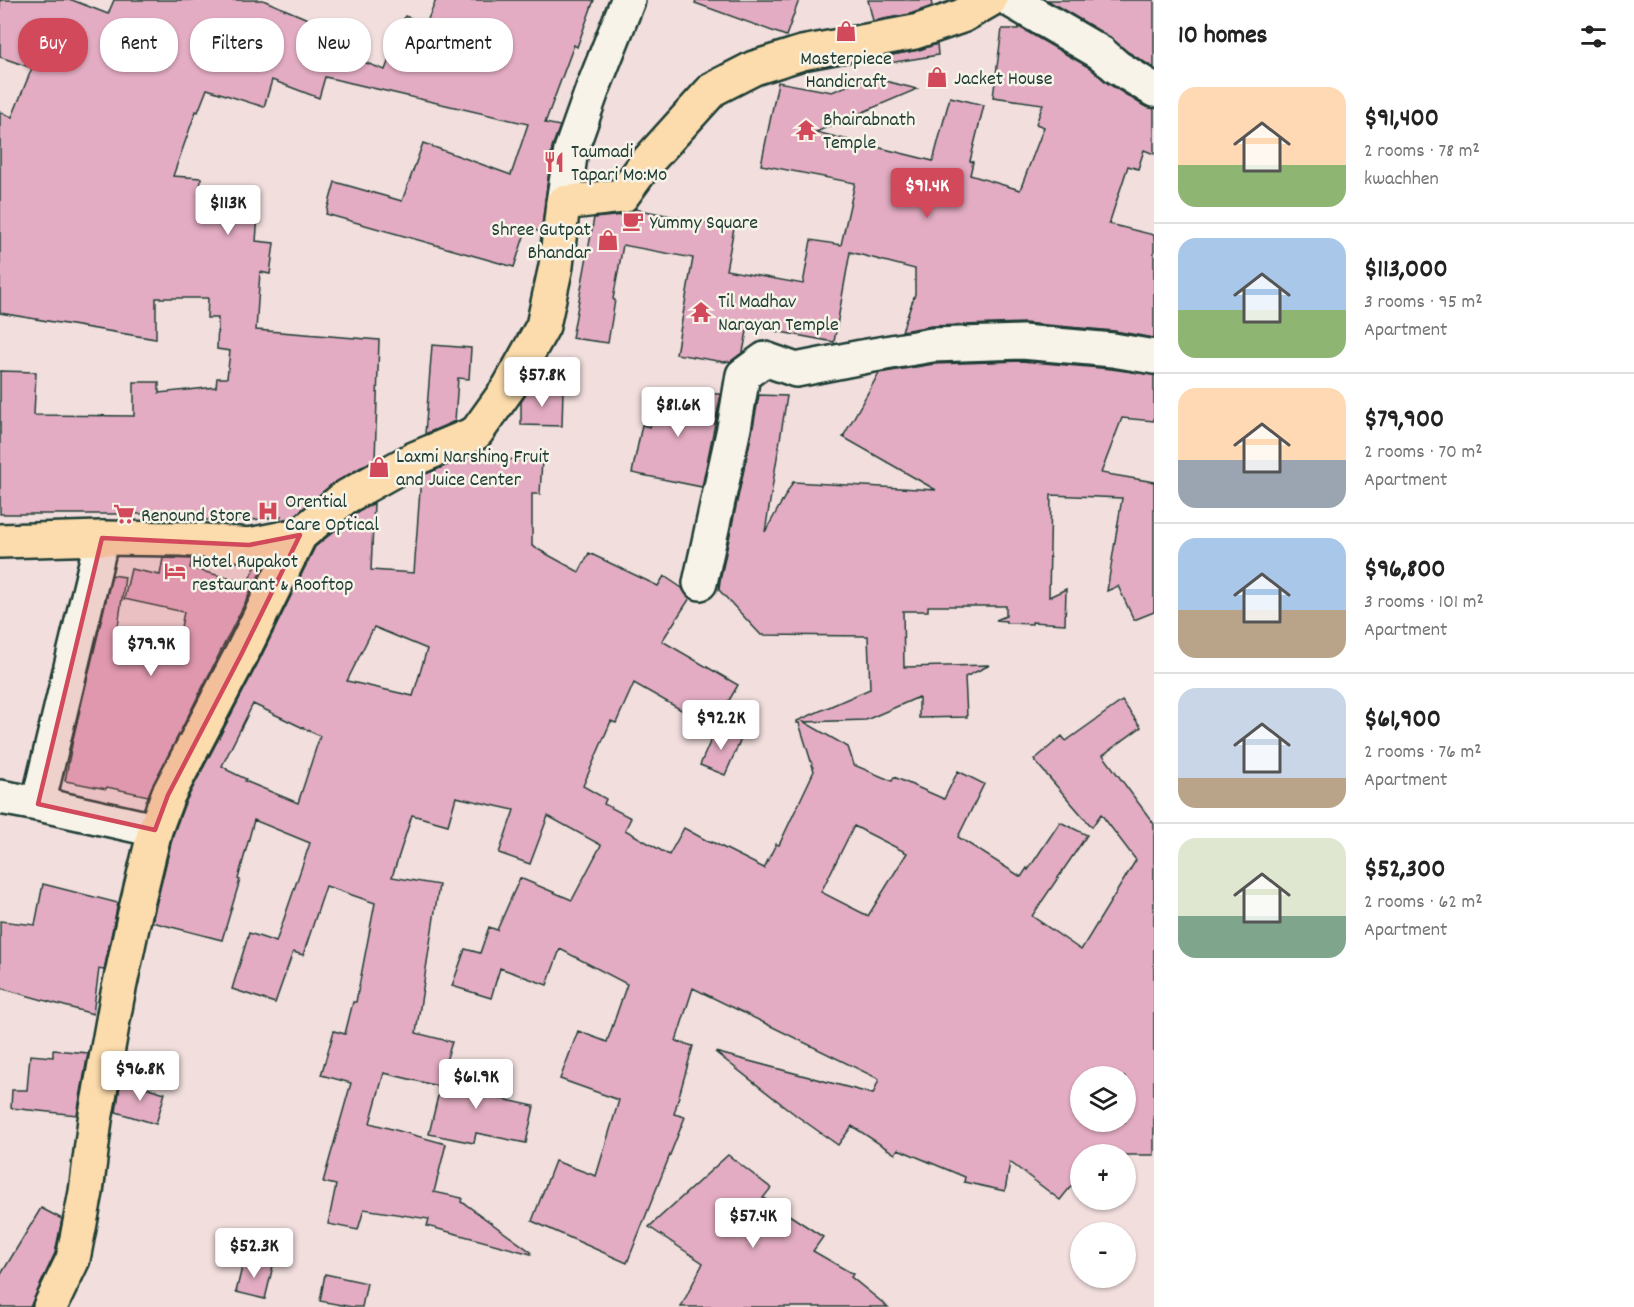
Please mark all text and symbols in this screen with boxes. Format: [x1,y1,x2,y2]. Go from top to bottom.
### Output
chip: Buy [18,18,88,72]
chip: Rent [100,18,178,72]
chip: Filters [190,18,284,72]
chip: New [296,18,371,72]
chip: Apartment [383,18,513,72]
text: 10 homes [1178,18,1268,55]
shop icon: Masterpiece Handicraft [834,19,858,43]
icon: filters [1577,20,1610,53]
place label: Masterpiece Handicraft [800,46,892,97]
shop icon: Jacket House [925,65,949,89]
place label: Jacket House [954,66,1053,94]
text: $91,400 [1364,101,1439,138]
place label: Bhairabnath Temple [823,107,915,158]
icon: home [1226,111,1298,183]
temple icon: Bhairabnath Temple [794,118,818,142]
text: 2 rooms · 78 m² [1364,138,1480,166]
place label: Taumadi Tapari Mo:Mo [571,139,667,190]
restaurant icon: Taumadi Tapari Mo:Mo [542,150,566,174]
text: kwachhen [1364,166,1439,194]
pin: $91.4K [878,168,976,219]
text: $91.4K [905,173,949,201]
pin: $113K [186,185,270,236]
text: $113K [209,190,247,218]
cafe icon: Yummy Square [621,209,645,233]
place label: Yummy Square [650,210,758,238]
place label: Shree Gutpat Bhandar [491,217,592,268]
shop icon: Shree Gutpat Bhandar [596,228,620,252]
text: $113,000 [1364,252,1448,289]
icon: home [1226,262,1298,334]
place label: Til Madhav Narayan Temple [718,289,839,340]
text: 3 rooms · 95 m² [1364,289,1483,317]
temple icon: Til Madhav Narayan Temple [689,300,713,324]
text: Apartment [1364,317,1447,345]
pin: $57.8K [493,357,591,408]
text: $57.8K [518,362,566,390]
pin: $81.6K [629,387,727,438]
text: $81.6K [656,392,700,420]
text: $79,900 [1364,402,1444,439]
icon: home [1226,412,1298,484]
text: 2 rooms · 70 m² [1364,439,1483,467]
place label: Laxmi Narshing Fruit and Juice Center [396,444,549,495]
shop icon: Laxmi Narshing Fruit and Juice Center [367,455,391,479]
text: Apartment [1364,467,1447,495]
place label: Orential Care Optical [285,489,379,540]
hospital icon: Orential Care Optical [256,499,280,523]
supermarket icon: Renound Store [112,502,136,526]
place label: Renound Store [141,503,251,531]
place label: Hotel Rupakot restaurant & Rooftop [192,549,353,600]
text: $96,800 [1364,552,1446,589]
hotel icon: Hotel Rupakot restaurant & Rooftop [163,559,187,583]
icon: home [1226,562,1298,634]
text: 3 rooms · 101 m² [1364,589,1484,617]
text: Apartment [1364,617,1447,645]
pin: $79.9K [102,626,200,677]
text: $79.9K [127,631,175,659]
pin: $92.2K [672,700,770,751]
text: $61,900 [1364,702,1441,739]
text: $92.2K [696,705,746,733]
icon: home [1226,712,1298,784]
text: 2 rooms · 76 m² [1364,739,1482,767]
text: Apartment [1364,767,1447,795]
text: $52,300 [1364,852,1445,889]
icon: home [1226,862,1298,934]
text: 2 rooms · 62 m² [1364,889,1483,917]
text: Apartment [1364,917,1447,945]
pin: $96.8K [91,1051,189,1102]
text: $96.8K [115,1056,165,1084]
pin: $61.9K [427,1059,525,1110]
text: $61.9K [453,1064,499,1092]
map controls [1070,1066,1136,1288]
button: layers [1070,1066,1136,1132]
button: + [1070,1144,1136,1210]
pin: $57.4K [704,1198,802,1249]
text: $57.4K [729,1203,777,1231]
button: − [1070,1222,1136,1288]
pin: $52.3K [205,1228,303,1279]
text: $52.3K [229,1233,279,1261]

